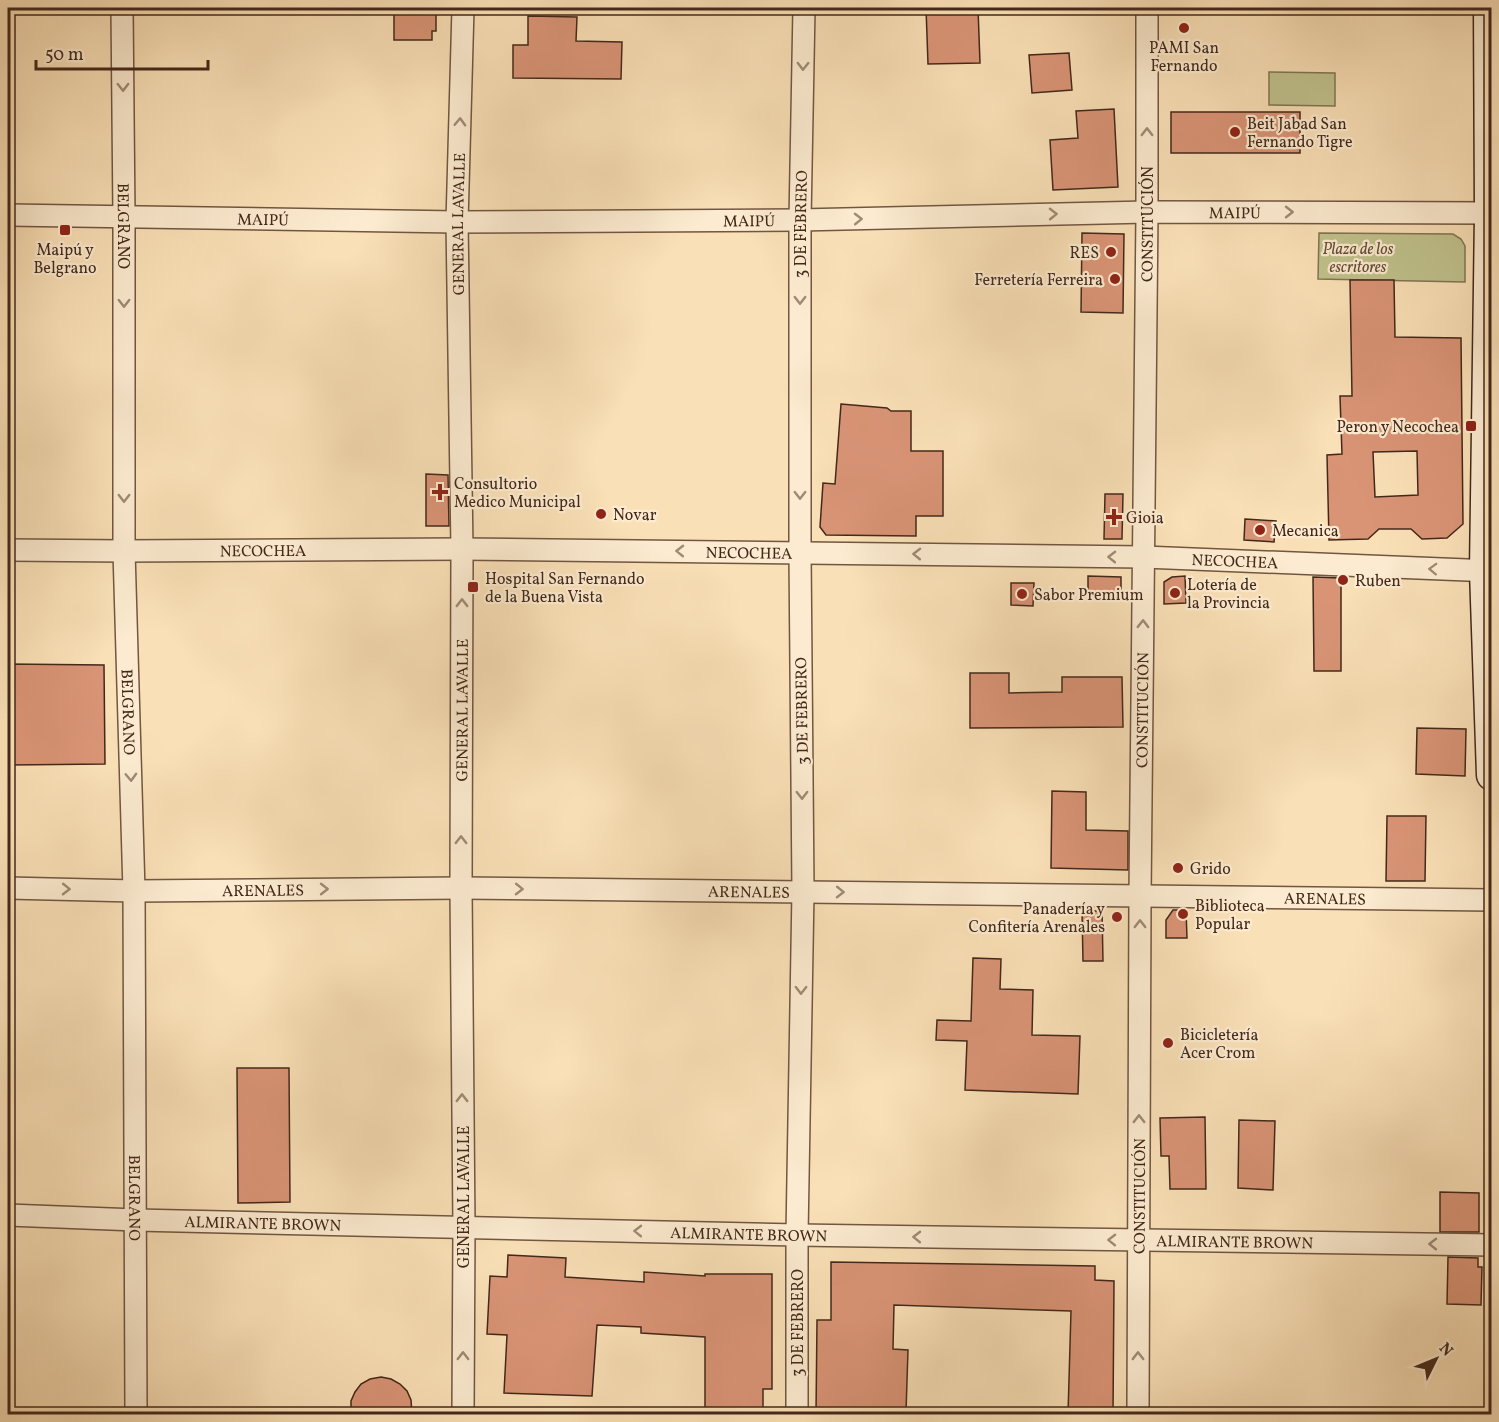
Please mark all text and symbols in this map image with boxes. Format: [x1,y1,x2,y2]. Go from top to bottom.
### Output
marker: PAMI San Fernando [1177,21,1191,35]
scale bar [36,33,208,71]
place label: PAMI San Fernando [1149,38,1219,78]
text: 50 m [45,43,84,68]
one-way arrow [796,61,809,70]
one-way arrow [117,82,129,91]
place label: Beit Jabad San Fernando Tigre [1247,114,1353,154]
one-way arrow [454,117,466,126]
marker: Beit Jabad San Fernando Tigre [1228,125,1242,139]
one-way arrow [1141,128,1153,137]
street label: GENERAL LAVALLE [448,152,472,296]
street label: CONSTITUCIÓN [1137,166,1160,282]
street label: 3 DE FEBRERO [791,170,814,278]
street label: BELGRANO [111,183,133,269]
street label: MAIPÚ [1209,203,1261,225]
one-way arrow [1285,206,1294,218]
one-way arrow [1049,208,1058,220]
street label: MAIPÚ [237,210,289,232]
street label: MAIPÚ [723,211,775,233]
one-way arrow [854,213,863,225]
marker: Maipú y Belgrano [58,223,72,237]
park label: Plaza de los escritores [1322,239,1394,279]
place label: Maipú y Belgrano [33,240,97,280]
place label: RES [1070,243,1099,265]
marker: RES [1104,245,1118,259]
place label: Ferretería Ferreira [974,270,1103,292]
marker: Ferretería Ferreira [1108,272,1122,286]
one-way arrow [794,295,806,304]
one-way arrow [118,298,130,307]
place label: Peron y Necochea [1337,417,1459,439]
marker: Peron y Necochea [1464,419,1478,433]
place label: Consultorio Medico Municipal [454,474,581,514]
marker: Consultorio Medico Municipal [431,483,449,501]
one-way arrow [794,490,806,499]
one-way arrow [118,493,130,502]
place label: Novar [613,505,657,527]
marker: Novar [594,507,608,521]
place label: Gioia [1126,508,1164,530]
marker: Gioia [1107,510,1121,524]
place label: Mecanica [1272,521,1339,543]
marker: Mecanica [1253,523,1267,537]
street label: NECOCHEA [220,541,306,563]
street label: NECOCHEA [706,543,792,566]
one-way arrow [676,545,685,558]
one-way arrow [913,548,922,560]
street label: NECOCHEA [1191,550,1278,575]
one-way arrow [1108,551,1117,563]
one-way arrow [1429,562,1438,575]
place label: Hospital San Fernando de la Buena Vista [485,569,645,609]
place label: Ruben [1355,571,1401,593]
marker: Ruben [1336,573,1350,587]
place label: Lotería de la Provincia [1187,575,1270,615]
marker: Hospital San Fernando de la Buena Vista [466,580,480,594]
place label: Sabor Premium [1034,585,1144,607]
marker: Lotería de la Provincia [1168,586,1182,600]
marker: Sabor Premium [1015,587,1029,601]
one-way arrow [456,599,468,608]
one-way arrow [1137,620,1149,629]
street label: GENERAL LAVALLE [452,639,475,781]
street label: CONSTITUCIÓN [1132,652,1155,768]
street label: 3 DE FEBRERO [791,657,815,765]
street label: BELGRANO [114,669,139,756]
one-way arrow [125,772,137,781]
one-way arrow [796,790,808,799]
one-way arrow [455,836,467,845]
place label: Grido [1190,859,1231,881]
marker: Grido [1171,861,1185,875]
street label: ARENALES [222,880,304,903]
street label: ARENALES [708,882,790,905]
one-way arrow [61,883,70,895]
one-way arrow [319,883,328,895]
one-way arrow [514,883,523,895]
one-way arrow [835,886,844,898]
street label: ARENALES [1284,889,1366,912]
place label: Biblioteca Popular [1195,896,1265,936]
place label: Panadería y Confitería Arenales [968,899,1105,939]
marker: Biblioteca Popular [1176,907,1190,921]
marker: Panadería y Confitería Arenales [1110,910,1124,924]
one-way arrow [1134,920,1146,929]
one-way arrow [795,985,807,994]
place label: Bicicletería Acer Crom [1180,1025,1258,1065]
marker: Bicicletería Acer Crom [1161,1036,1175,1050]
one-way arrow [456,1094,469,1103]
one-way arrow [1133,1115,1145,1124]
street label: GENERAL LAVALLE [454,1126,476,1268]
street label: CONSTITUCIÓN [1130,1138,1152,1254]
street label: BELGRANO [122,1155,144,1241]
street label: ALMIRANTE BROWN [184,1212,342,1238]
street label: ALMIRANTE BROWN [670,1223,828,1248]
one-way arrow [634,1225,643,1237]
one-way arrow [913,1230,922,1243]
street label: ALMIRANTE BROWN [1156,1231,1313,1255]
one-way arrow [1108,1234,1117,1246]
one-way arrow [1429,1238,1438,1250]
street label: 3 DE FEBRERO [788,1269,810,1377]
north arrow [1406,1329,1466,1389]
text: N [1433,1338,1458,1362]
one-way arrow [457,1352,469,1361]
one-way arrow [1132,1352,1144,1361]

